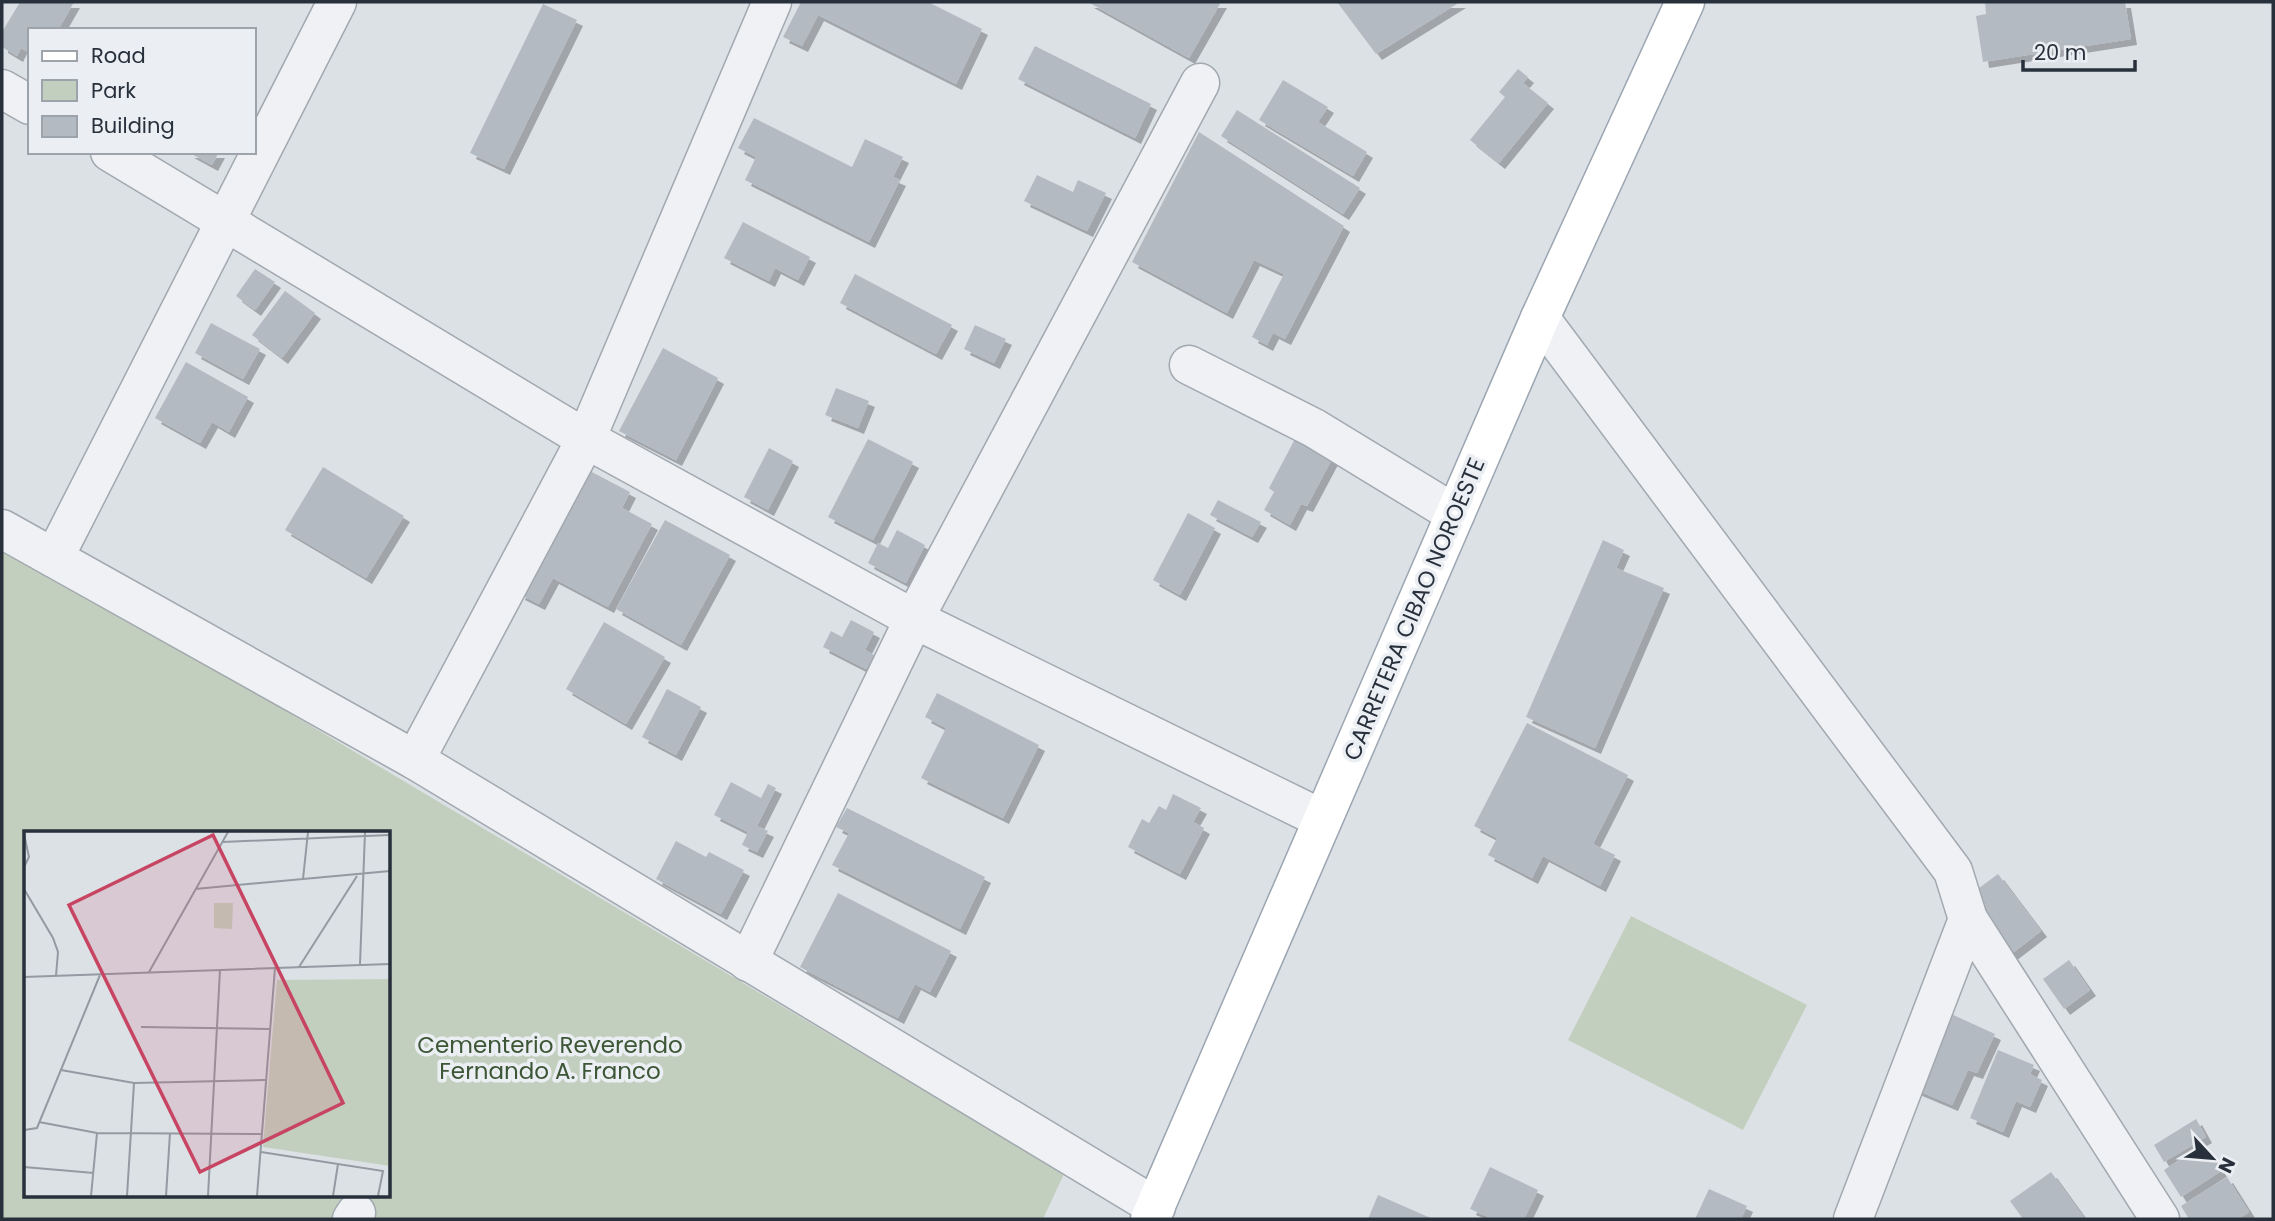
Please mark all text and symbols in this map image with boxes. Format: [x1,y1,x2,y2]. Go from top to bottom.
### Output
legend [28,28,256,154]
scale bar [2023,28,2135,72]
text: 20 m [2034,38,2087,67]
text: Road [91,41,146,70]
text: Park [91,76,136,105]
text: Building [91,111,175,140]
street label: CARRETERA CIBAO NOROESTE [1336,453,1492,765]
inset map [24,831,390,1196]
park label: Cementerio Reverendo Fernando A. Franco [417,1029,683,1087]
north arrow [2177,1123,2247,1193]
text: N [2212,1153,2242,1178]

